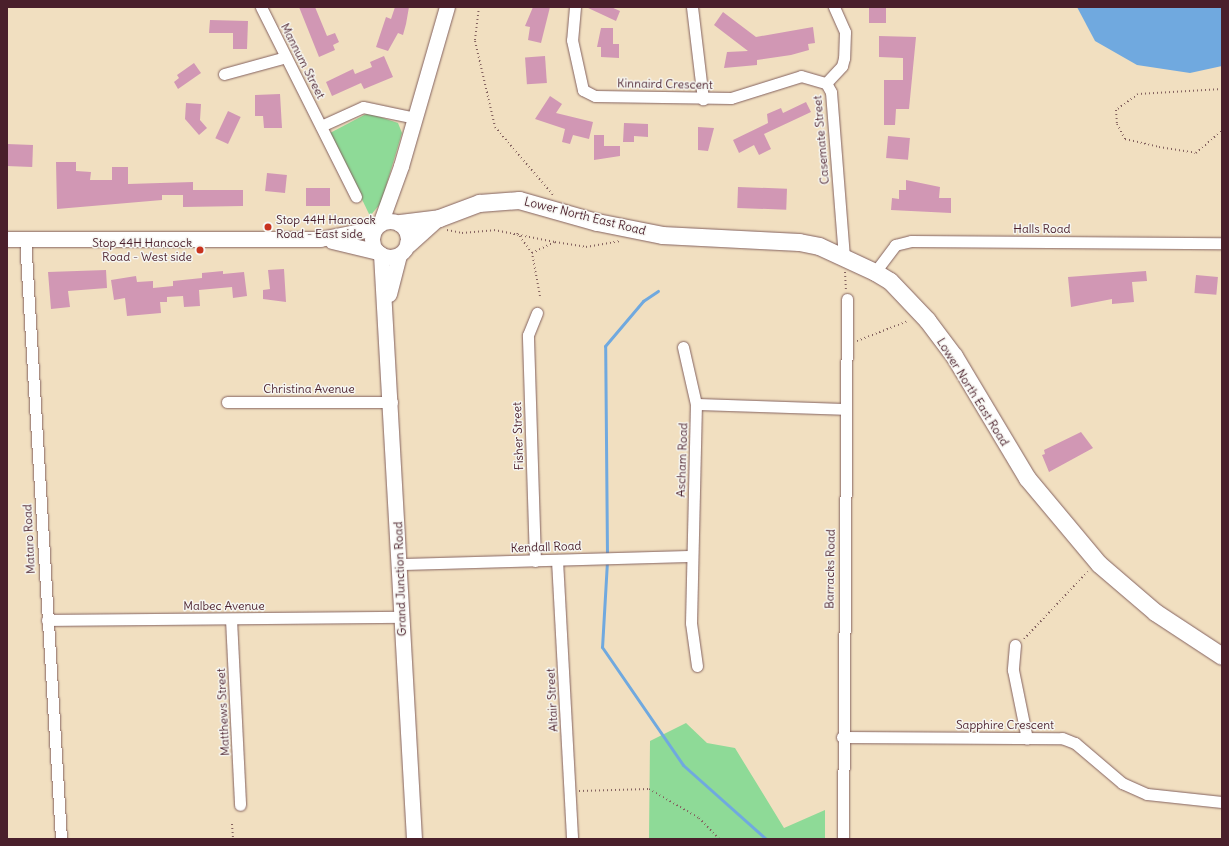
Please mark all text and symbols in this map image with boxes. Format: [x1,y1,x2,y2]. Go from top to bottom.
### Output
street label: Mannum Street [278,21,328,101]
street label: Kinnaird Crescent [617,76,713,92]
street label: Casemate Street [810,95,832,185]
street label: Lower North East Road [523,194,647,238]
place label: Stop 44H Hancock Road - East side [276,213,376,241]
marker: Stop 44H Hancock Road - East side [263,222,273,232]
street label: Halls Road [1013,222,1071,236]
place label: Stop 44H Hancock Road - West side [92,236,192,264]
marker: Stop 44H Hancock Road - West side [195,245,205,255]
street label: Lower North East Road [934,335,1012,449]
street label: Christina Avenue [263,382,355,396]
street label: Fisher Street [510,402,526,470]
street label: Ascham Road [674,422,690,498]
street label: Mataro Road [20,504,38,574]
street label: Grand Junction Road [391,521,409,637]
street label: Barracks Road [822,529,838,609]
street label: Kendall Road [510,539,582,555]
street label: Malbec Avenue [183,599,265,613]
street label: Matthews Street [214,668,232,756]
street label: Altair Street [543,668,561,732]
street label: Sapphire Crescent [956,718,1054,732]

